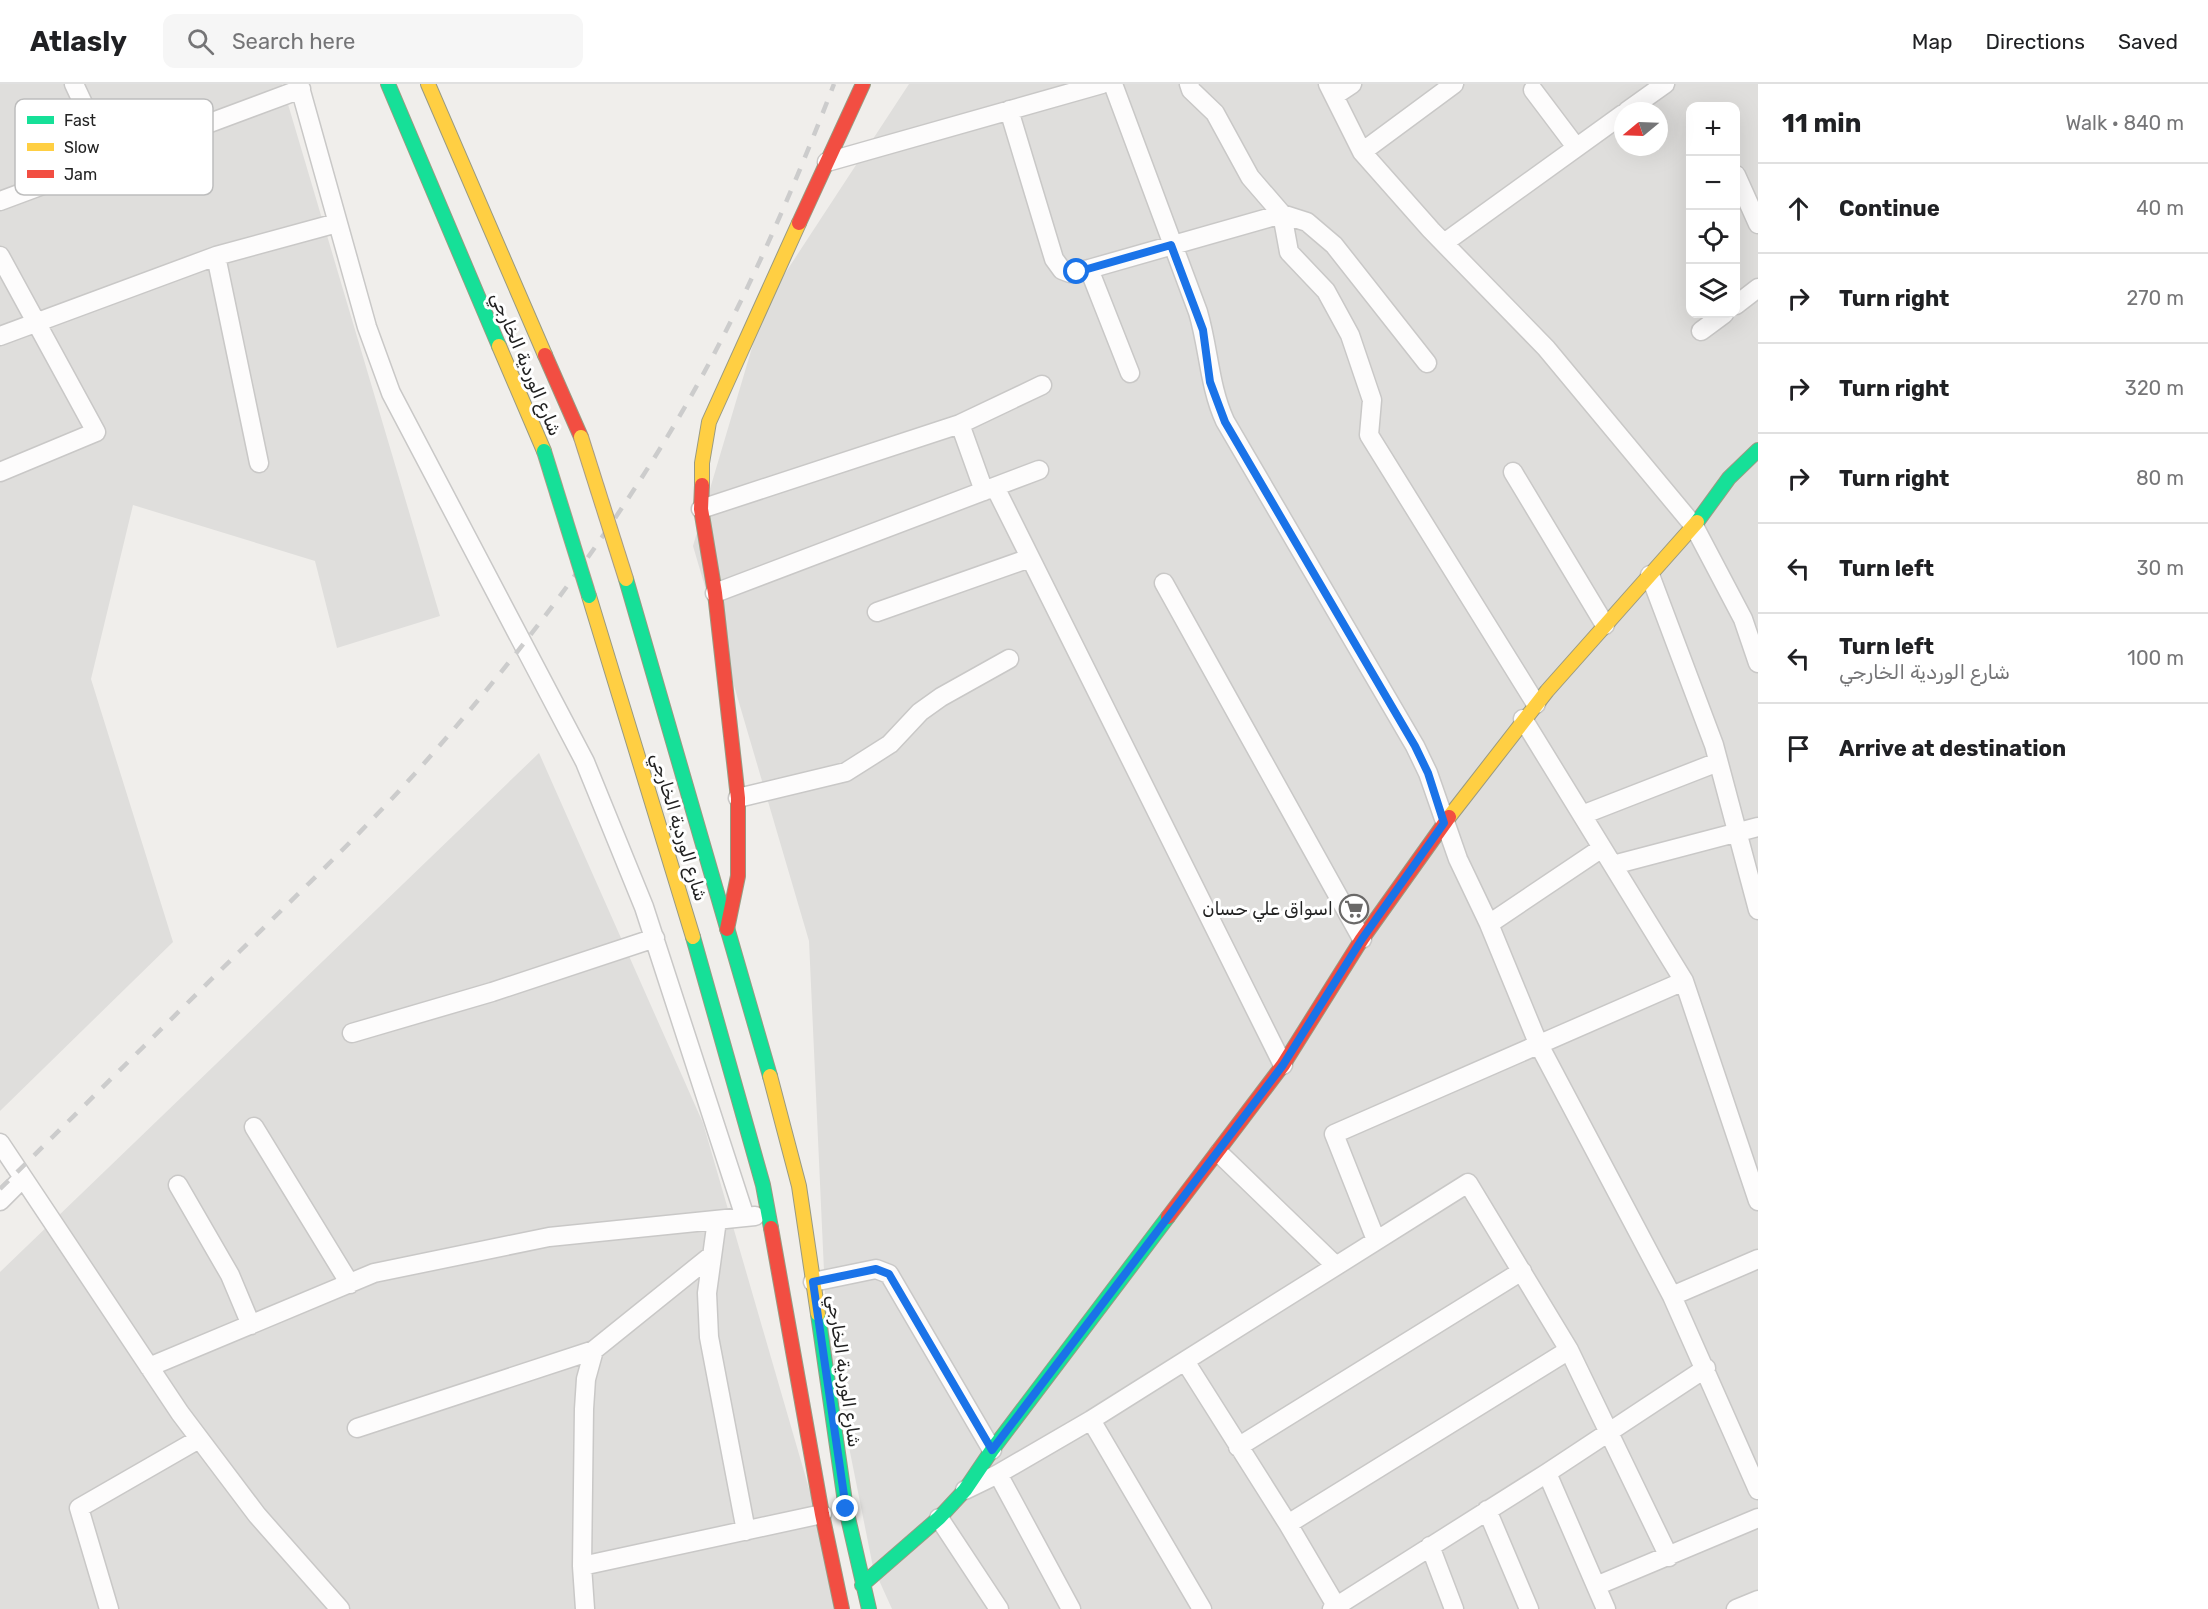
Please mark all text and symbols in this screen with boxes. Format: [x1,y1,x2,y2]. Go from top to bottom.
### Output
search box [163,14,583,68]
text: Atlasly [30,25,127,58]
icon: search [184,25,217,58]
text: Search here [232,28,355,55]
text: Map [1912,29,1953,54]
text: Directions [1986,29,2085,54]
text: Saved [2118,29,2178,54]
legend [15,99,213,195]
north arrow [1614,102,1668,156]
map controls [1686,102,1740,318]
button: + [1686,102,1740,156]
text: 11 min [1782,108,1861,139]
text: Fast [64,111,96,130]
text: Walk · 840 m [2065,111,2184,135]
text: Slow [64,138,100,157]
button: − [1686,156,1740,210]
text: Jam [64,165,97,184]
icon: ahead [1782,192,1815,225]
text: Continue [1839,195,1940,222]
text: 40 m [2136,196,2184,220]
button: locate [1686,210,1740,264]
route start [1063,258,1089,284]
button: layers [1686,264,1740,318]
icon: right [1782,282,1815,315]
text: Turn right [1839,285,1949,312]
text: 270 m [2127,286,2184,310]
street label: شارع الوردية الخارجي [484,289,566,440]
icon: right [1782,372,1815,405]
text: Turn right [1839,375,1949,402]
text: 320 m [2125,376,2184,400]
icon: right [1782,462,1815,495]
text: Turn right [1839,465,1949,492]
text: 80 m [2136,466,2184,490]
icon: left [1782,552,1815,585]
text: Turn left [1839,555,1934,582]
text: 30 m [2137,556,2184,580]
text: Turn left [1839,633,1934,660]
icon: left [1782,642,1815,675]
text: 100 m [2127,646,2184,670]
text: شارع الوردية الخارجي [1839,660,2010,684]
icon: arrive [1782,732,1815,765]
text: Arrive at destination [1839,735,2066,762]
street label: شارع الوردية الخارجي [644,750,712,904]
supermarket icon: اسواق علي حسان [1338,893,1370,925]
place label: اسواق علي حسان [1202,898,1333,922]
street label: شارع الوردية الخارجي [820,1293,866,1449]
route end [832,1495,858,1521]

